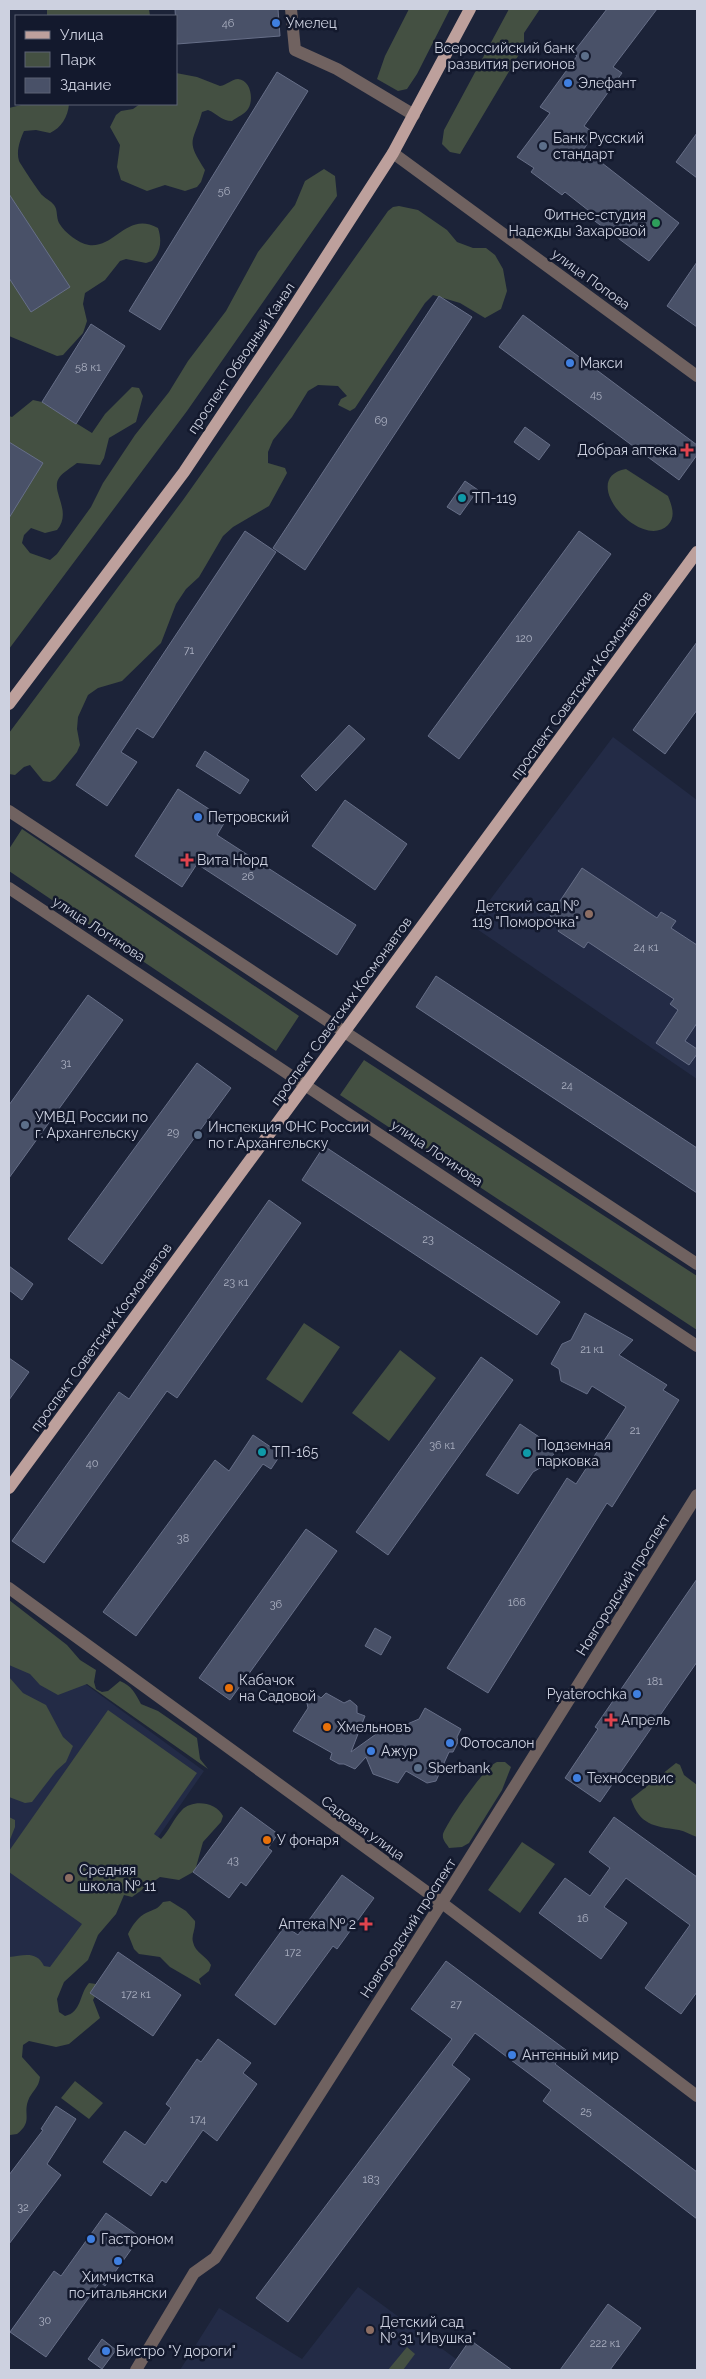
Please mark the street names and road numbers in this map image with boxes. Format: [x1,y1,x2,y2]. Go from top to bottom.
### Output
street label: улица Попова [549,245,633,313]
street label: проспект Обводный Канал [184,279,298,437]
street label: проспект Советских Космонавтов [507,588,655,782]
street label: улица Логинова [50,893,148,965]
street label: проспект Советских Космонавтов [267,914,415,1108]
street label: улица Логинова [388,1116,486,1190]
street label: проспект Советских Космонавтов [27,1240,175,1434]
street label: Новгородский проспект [573,1511,673,1658]
street label: Садовая улица [318,1792,408,1864]
street label: Новгородский проспект [357,1855,459,2001]

